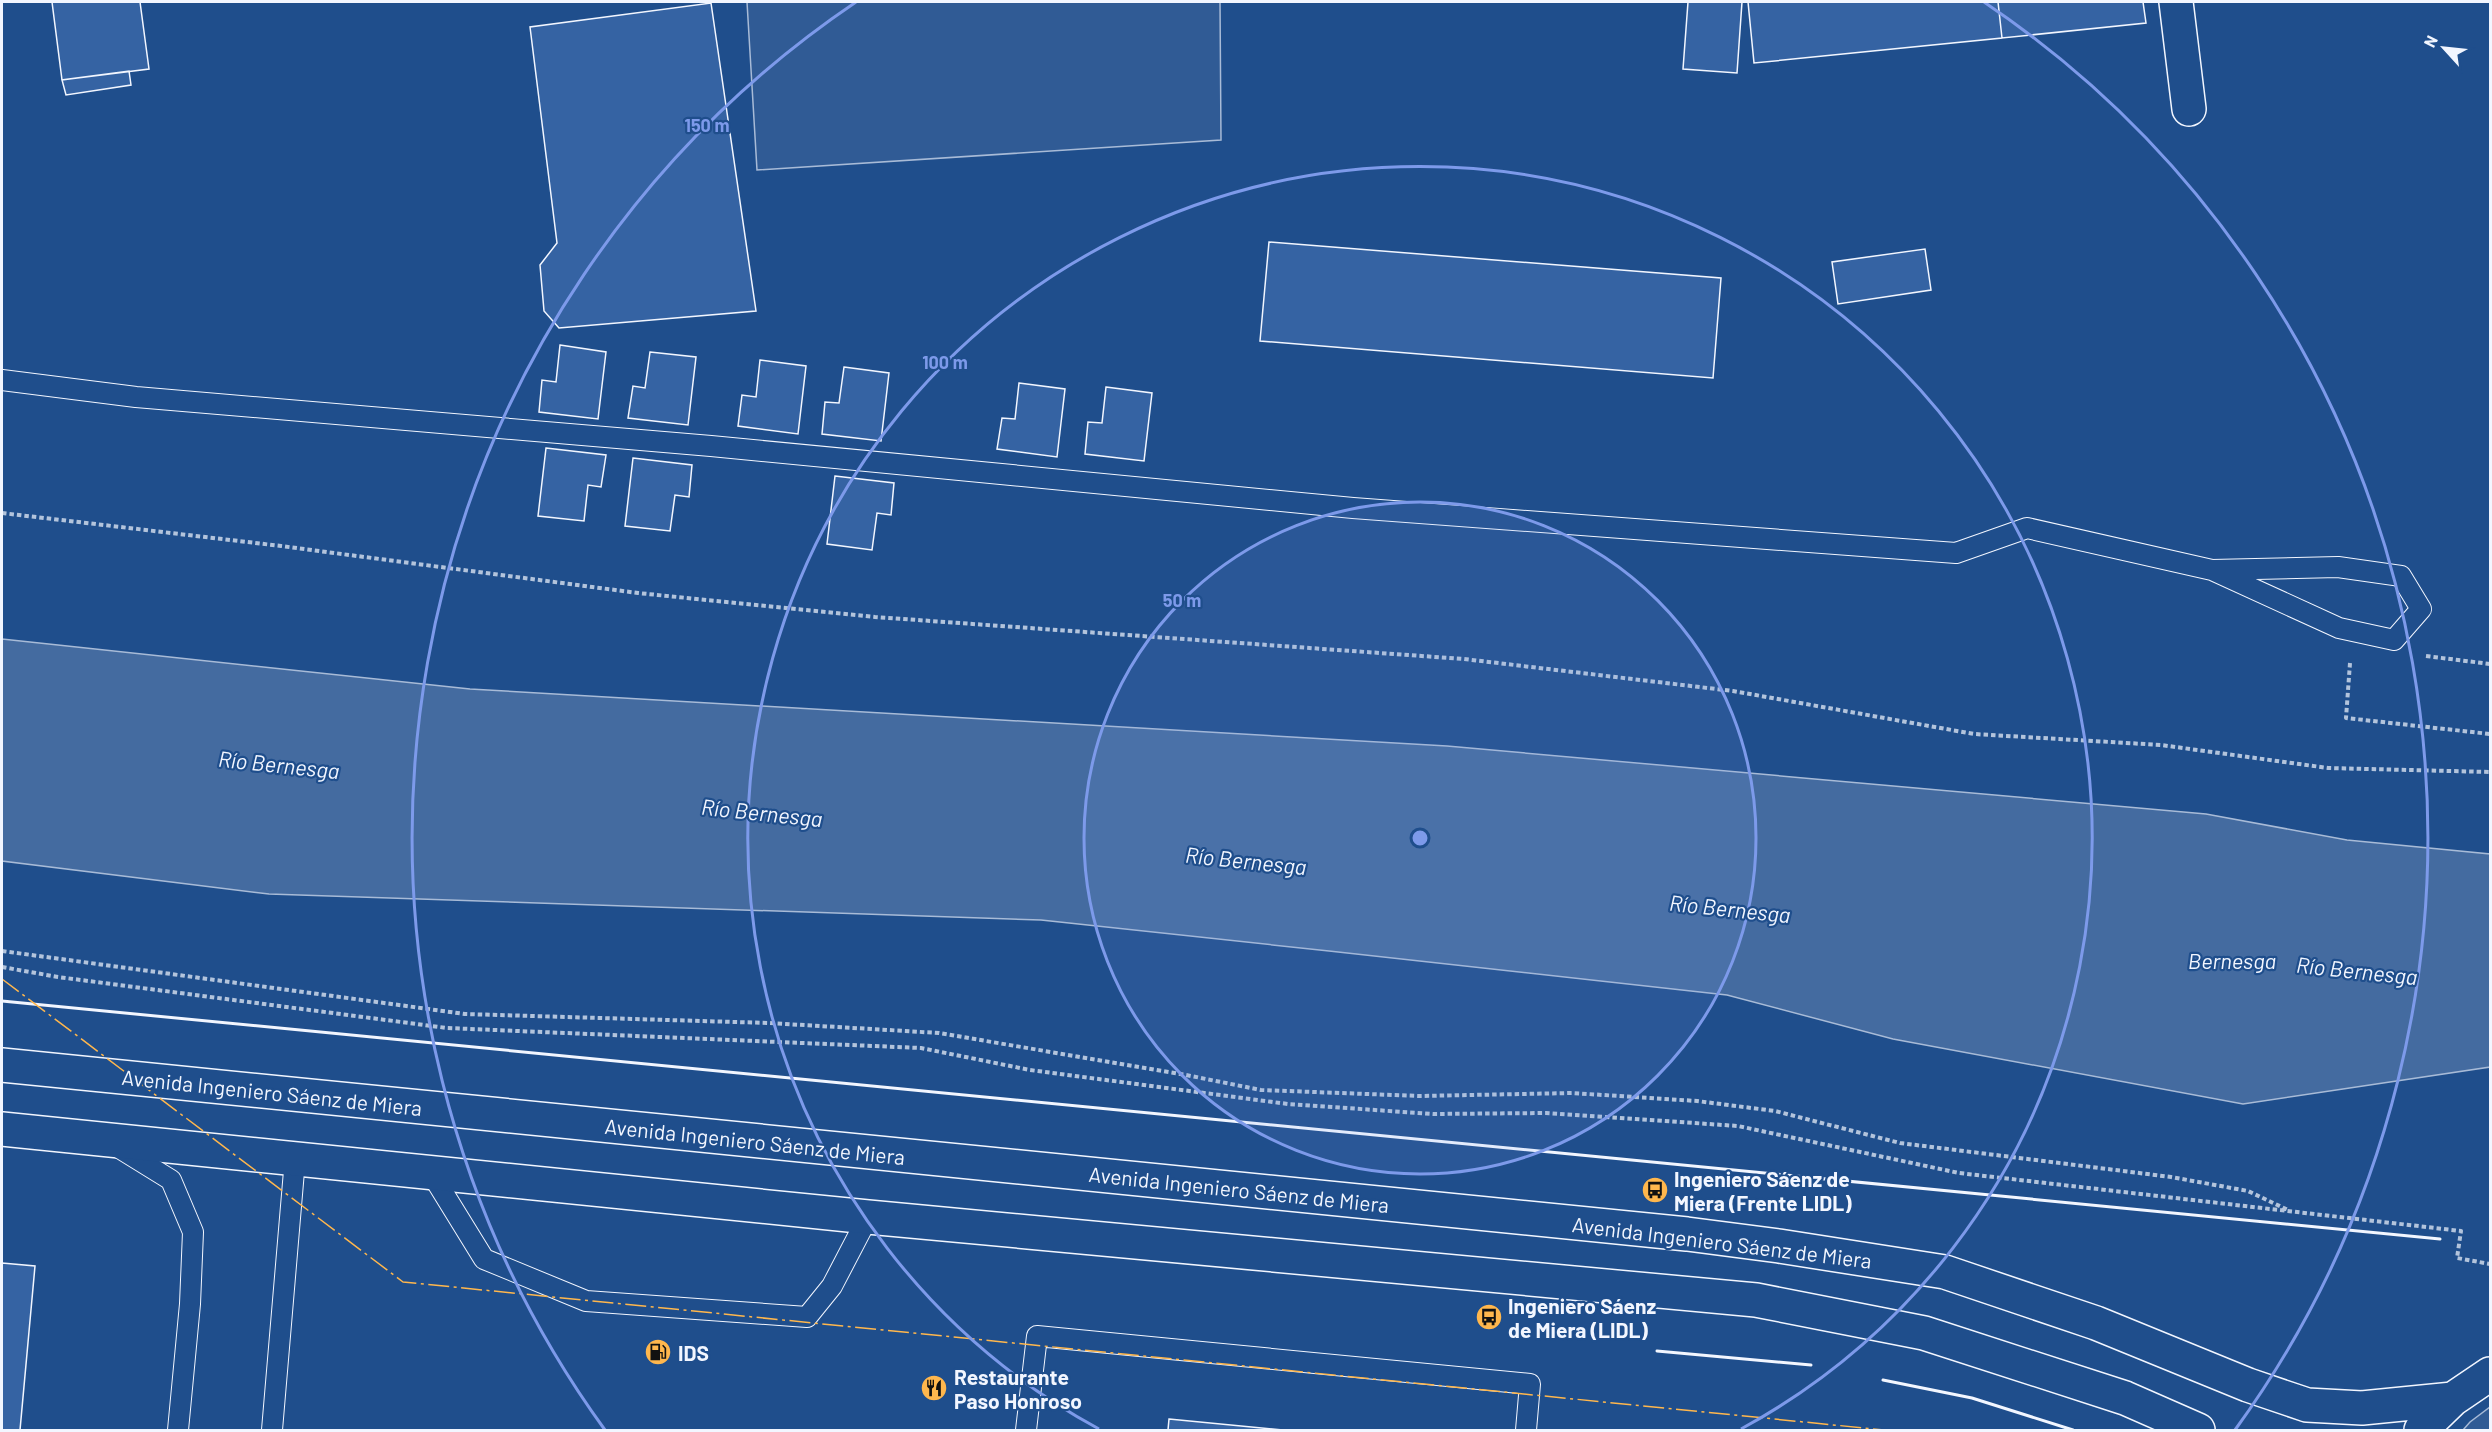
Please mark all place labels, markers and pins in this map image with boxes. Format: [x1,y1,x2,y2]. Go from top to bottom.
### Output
centre of rings [1410,828,1430,848]
place label: Ingeniero Sáenz de Miera (Frente LIDL) [1674,1166,1852,1215]
bus stop icon: Ingeniero Sáenz de Miera (Frente LIDL) [1640,1175,1670,1205]
place label: Ingeniero Sáenz de Miera (LIDL) [1508,1293,1656,1342]
bus stop icon: Ingeniero Sáenz de Miera (LIDL) [1474,1302,1504,1332]
fuel station icon: IDS [643,1337,673,1367]
place label: IDS [678,1340,709,1365]
place label: Restaurante Paso Honroso [954,1364,1082,1413]
restaurant icon: Restaurante Paso Honroso [919,1373,949,1403]

